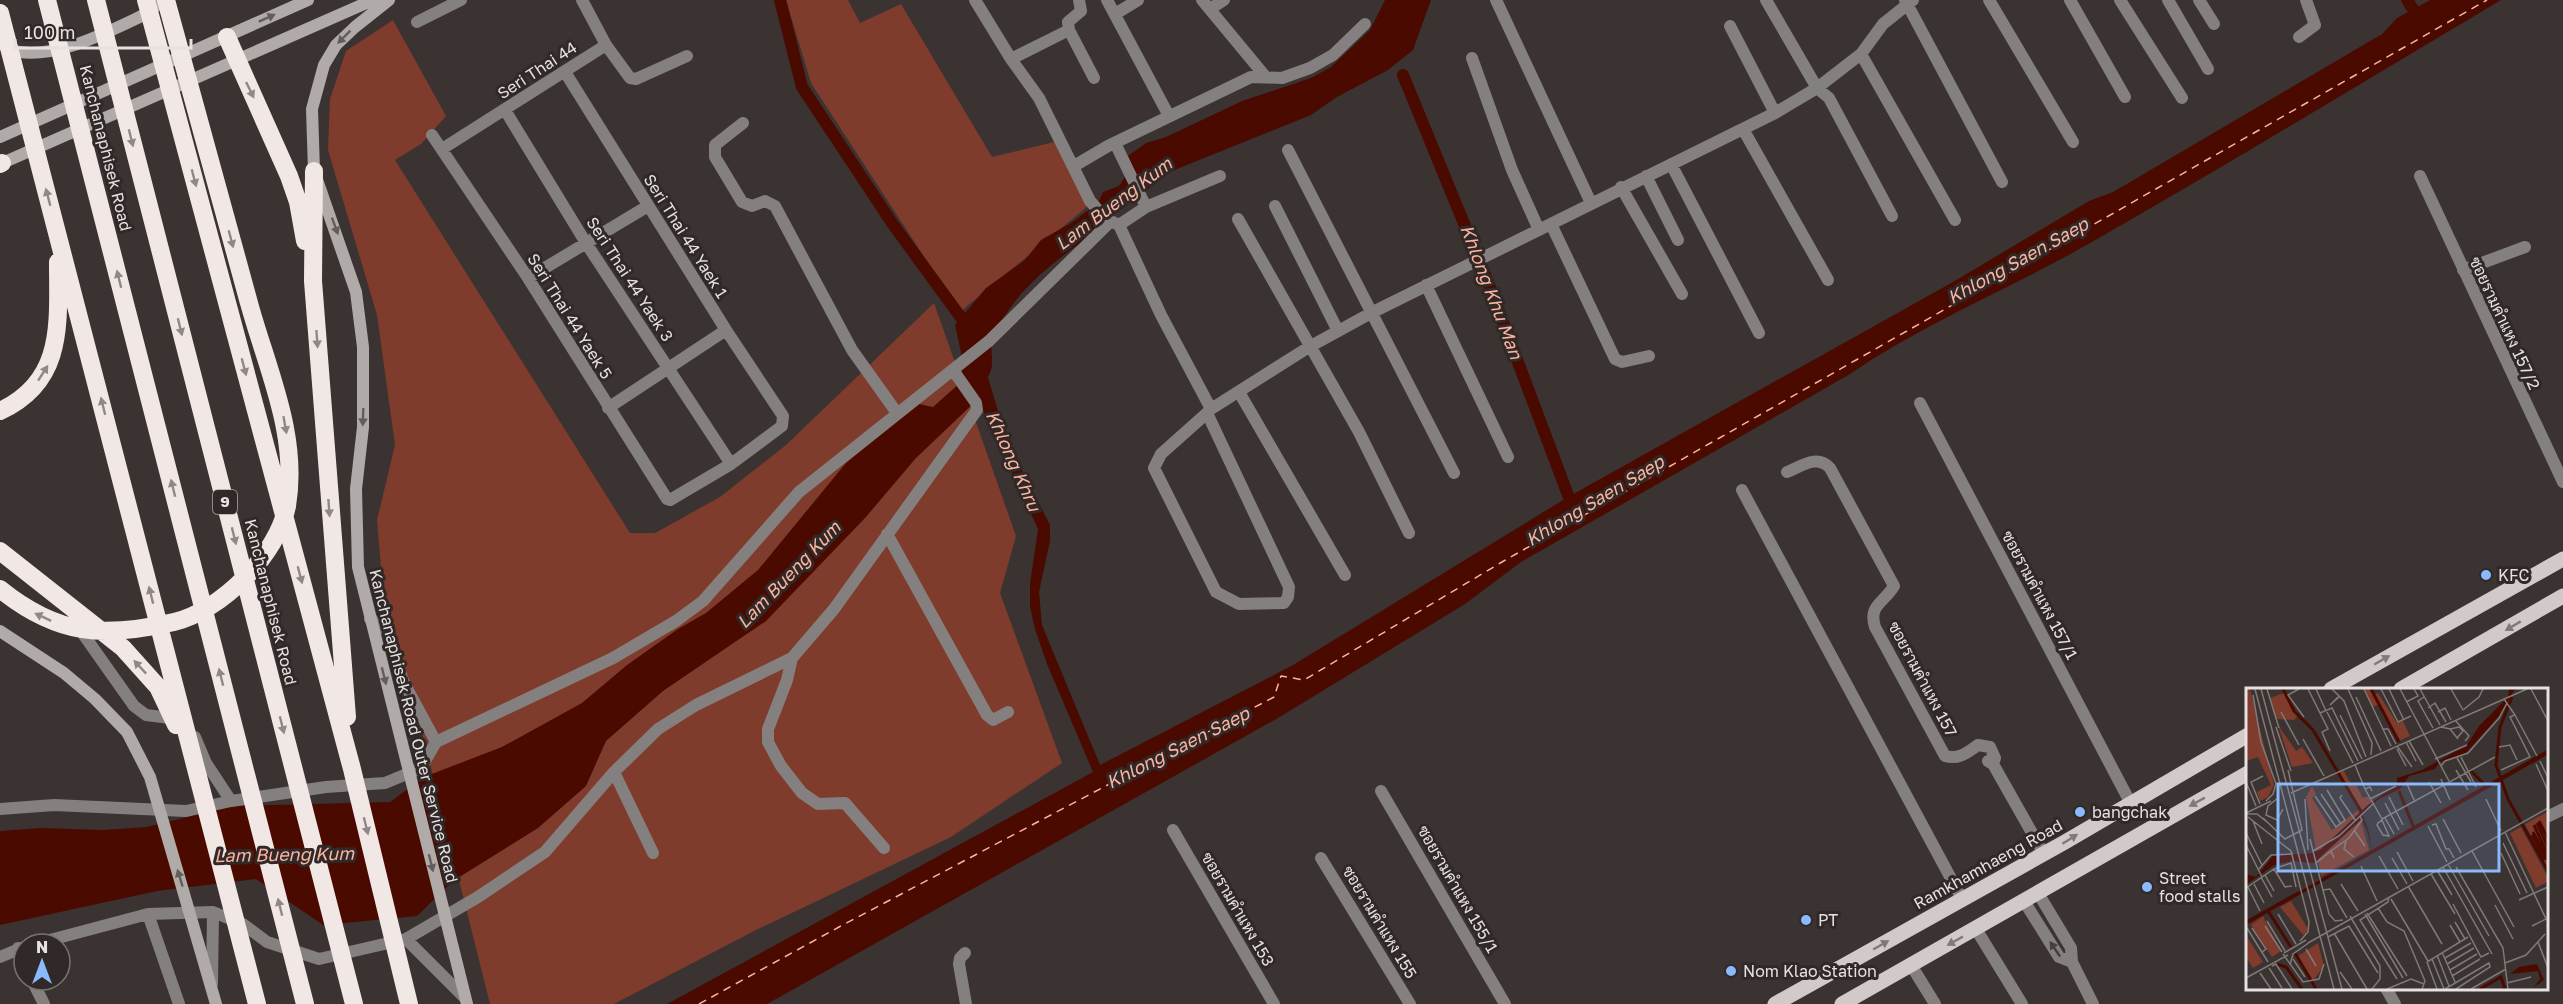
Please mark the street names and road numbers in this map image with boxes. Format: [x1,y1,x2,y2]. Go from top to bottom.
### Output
street label: Seri Thai 44 [494,37,580,103]
street label: Kanchanaphisek Road [76,63,136,233]
street label: Seri Thai 44 Yaek 1 [640,170,732,302]
street label: Seri Thai 44 Yaek 3 [582,213,678,345]
street label: Seri Thai 44 Yaek 5 [523,250,617,382]
street label: ซอยรามคำแหง 157/2 [2465,253,2545,393]
road number: 9 [213,490,237,514]
street label: Kanchanaphisek Road [241,517,301,687]
street label: ซอยรามคำแหง 157/1 [1998,527,2082,663]
street label: Kanchanaphisek Road Outer Service Road [365,567,463,885]
street label: ซอยรามคำแหง 157 [1884,618,1962,740]
street label: Ramkhamhaeng Road [1910,815,2066,913]
street label: ซอยรามคำแหง 155/1 [1413,822,1503,956]
street label: ซอยรามคำแหง 153 [1197,848,1279,970]
street label: ซอยรามคำแหง 155 [1338,862,1422,982]

